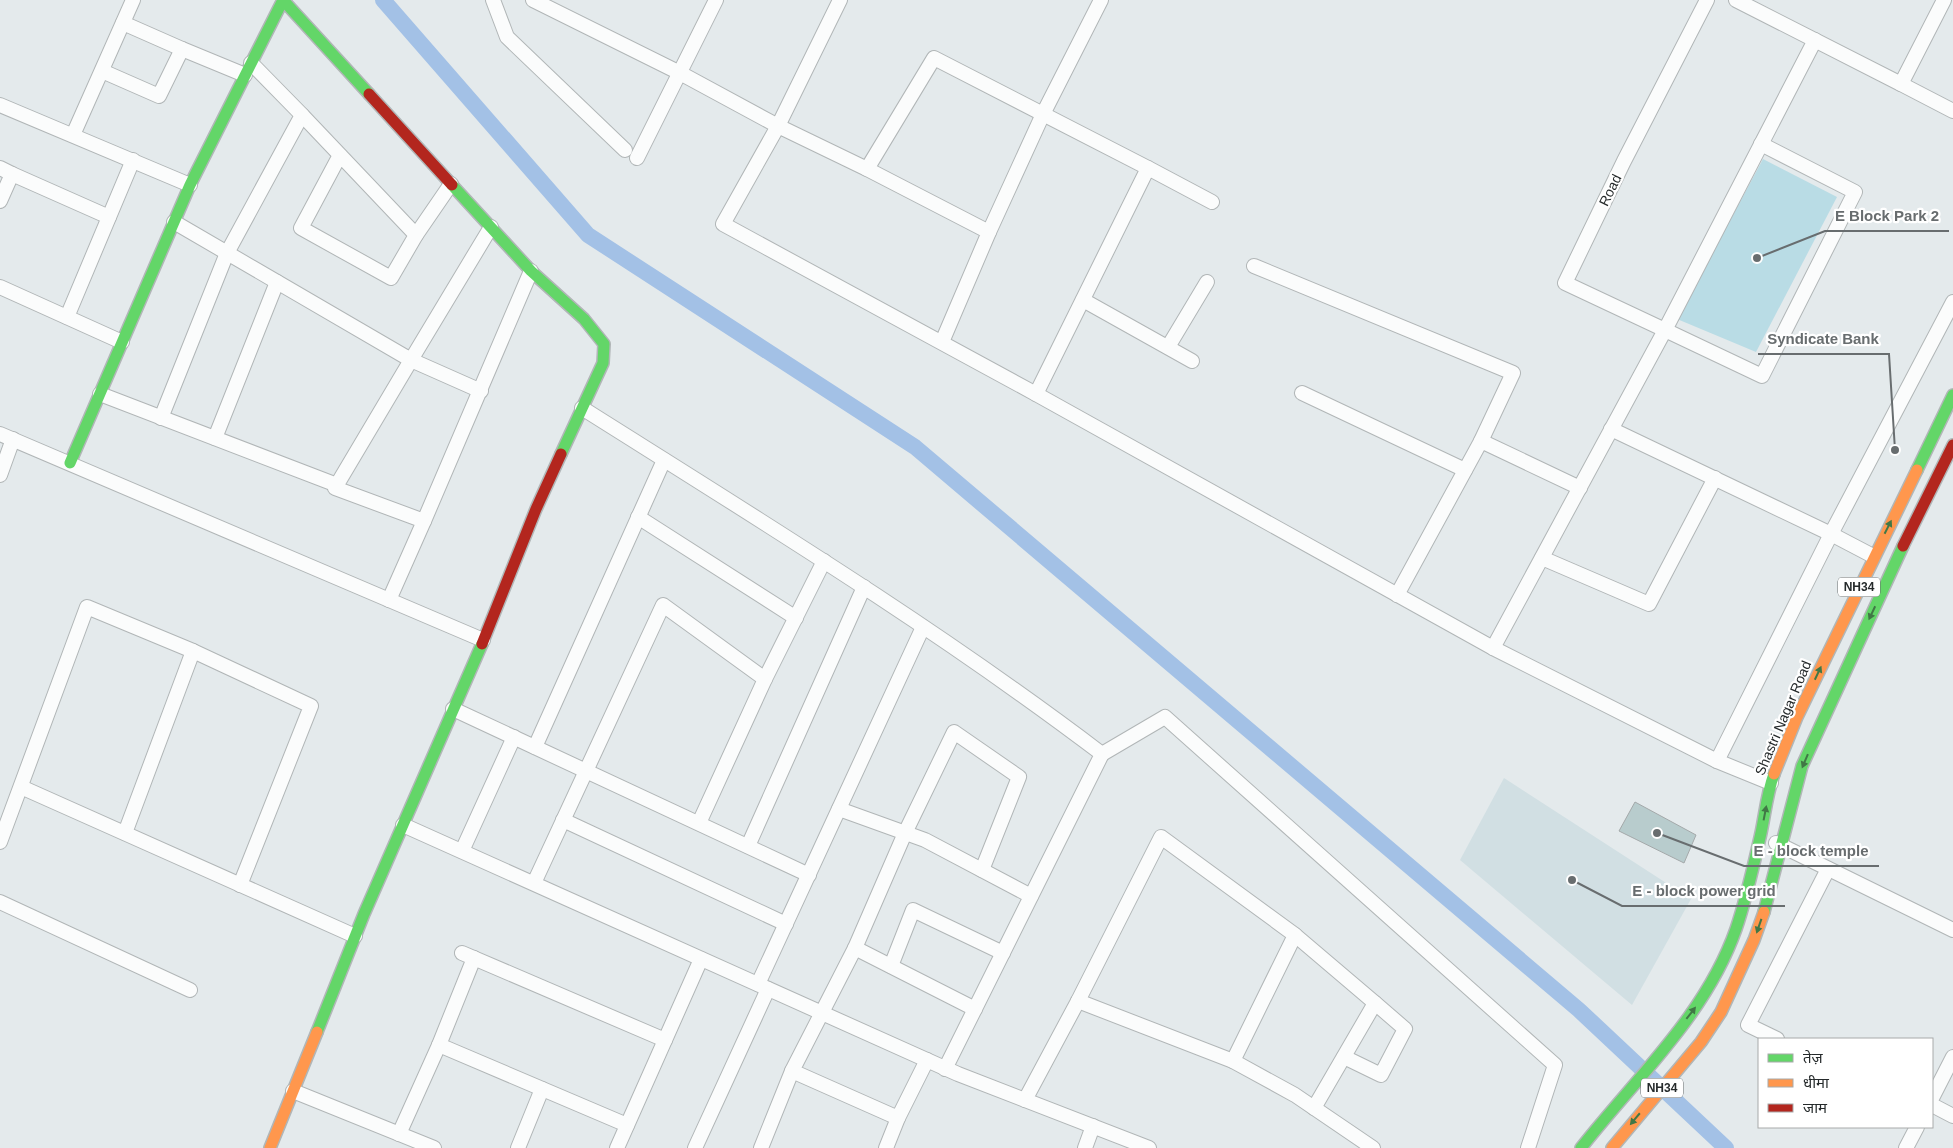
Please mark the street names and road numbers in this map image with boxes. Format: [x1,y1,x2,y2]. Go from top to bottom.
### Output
street label: Road [1595,171,1625,209]
road number: NH34 [1838,578,1880,596]
street label: Shastri Nagar Road [1752,658,1814,778]
road number: NH34 [1641,1078,1683,1098]

